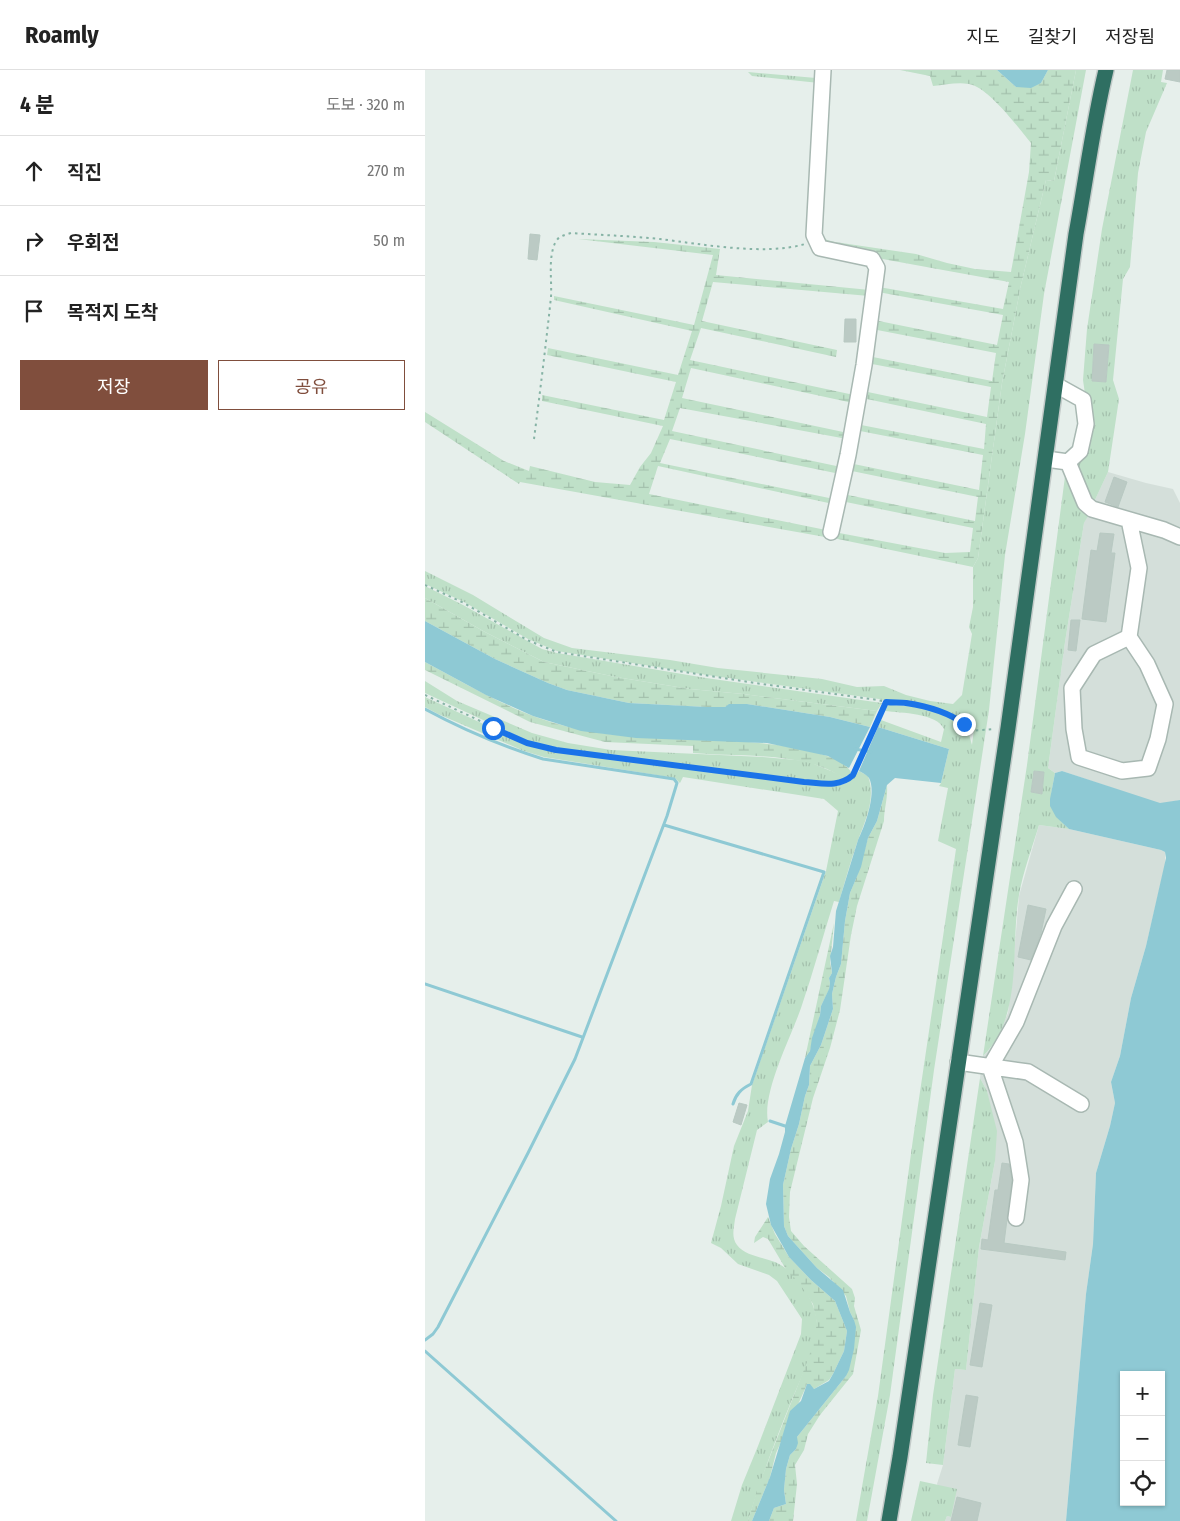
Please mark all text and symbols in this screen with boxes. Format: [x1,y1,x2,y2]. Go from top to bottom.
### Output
text: Roamly [25,21,99,49]
text: 지도 [967,26,1000,48]
text: 길찾기 [1028,26,1077,48]
text: 저장됨 [1105,26,1155,48]
text: 4 분 [20,92,54,118]
text: 도보 · 320 m [326,95,405,114]
icon: ahead [20,157,48,185]
text: 직진 [67,161,102,184]
text: 270 m [367,161,405,180]
icon: right [20,227,48,255]
text: 우회전 [67,231,119,254]
text: 50 m [373,231,405,250]
icon: arrive [20,297,48,325]
text: 목적지 도착 [67,301,158,324]
button: 저장 [20,360,208,410]
button: 공유 [218,360,405,410]
route end [953,713,976,736]
route start [482,717,505,740]
map controls [1120,1371,1165,1506]
button: + [1120,1371,1165,1416]
button: − [1120,1416,1165,1461]
button: locate [1120,1461,1165,1506]

